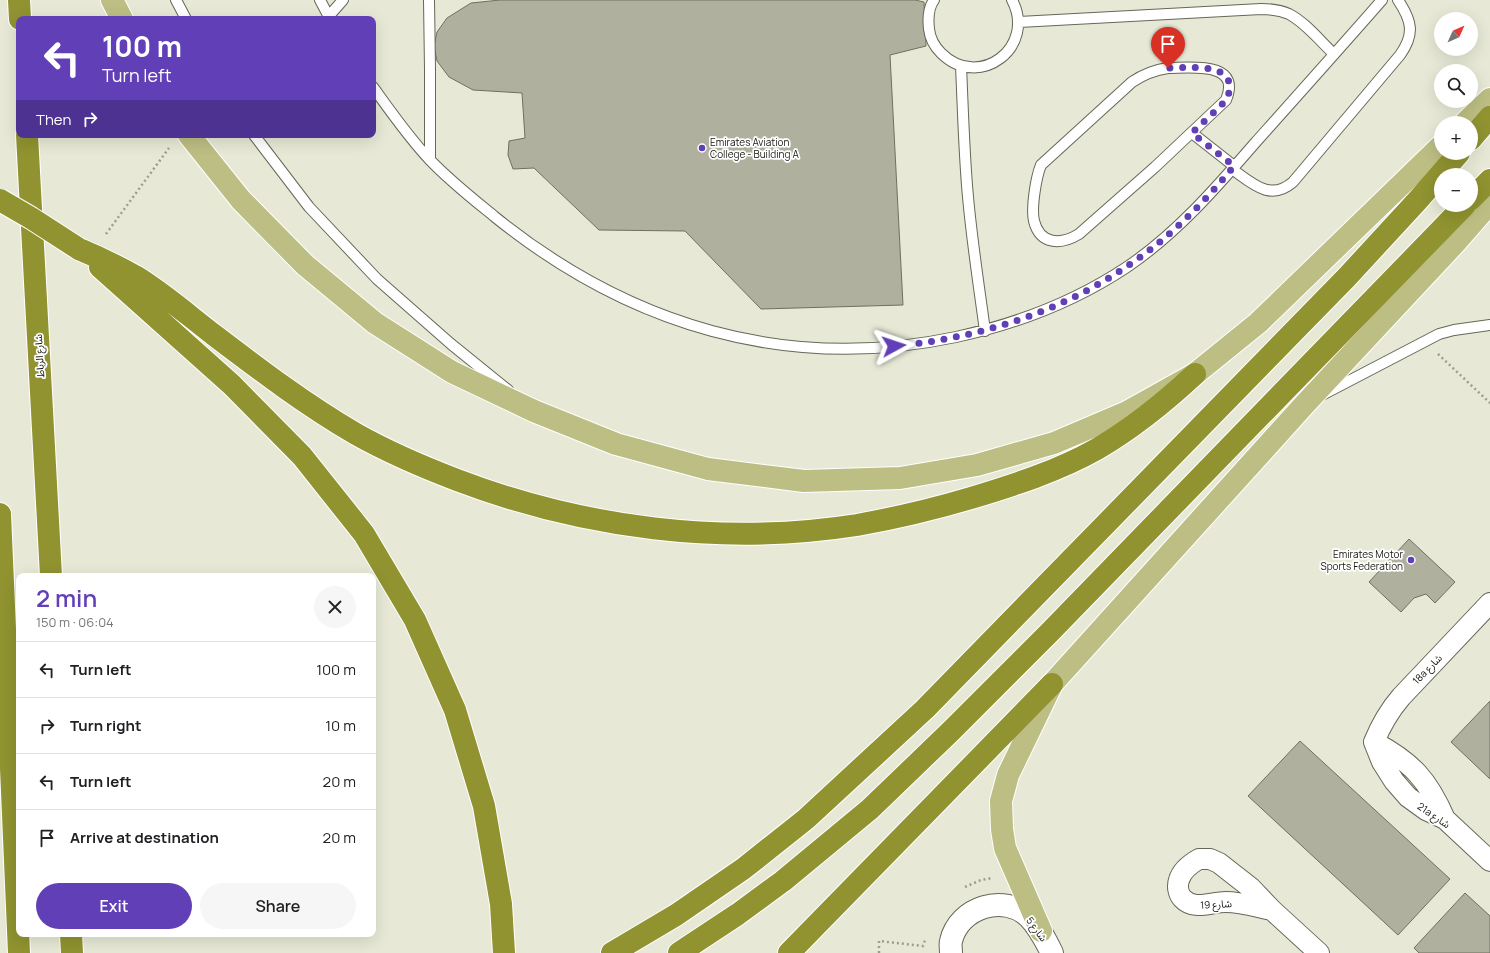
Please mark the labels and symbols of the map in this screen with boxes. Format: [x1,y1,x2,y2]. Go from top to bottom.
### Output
north arrow [1434,12,1478,56]
pin [1151,27,1185,68]
place label: Emirates Aviation College - Building A [710,135,799,161]
marker: Emirates Aviation College - Building A [697,143,707,153]
position arrow [873,325,915,367]
street label: شارع الرباط [31,334,48,378]
place label: Emirates Motor Sports Federation [1320,547,1403,573]
marker: Emirates Motor Sports Federation [1406,555,1416,565]
street label: 18a شارع [1409,651,1446,688]
street label: 21a شارع [1414,799,1453,832]
street label: شارع 19 [1200,896,1232,913]
street label: شارع 5 [1023,914,1051,945]

